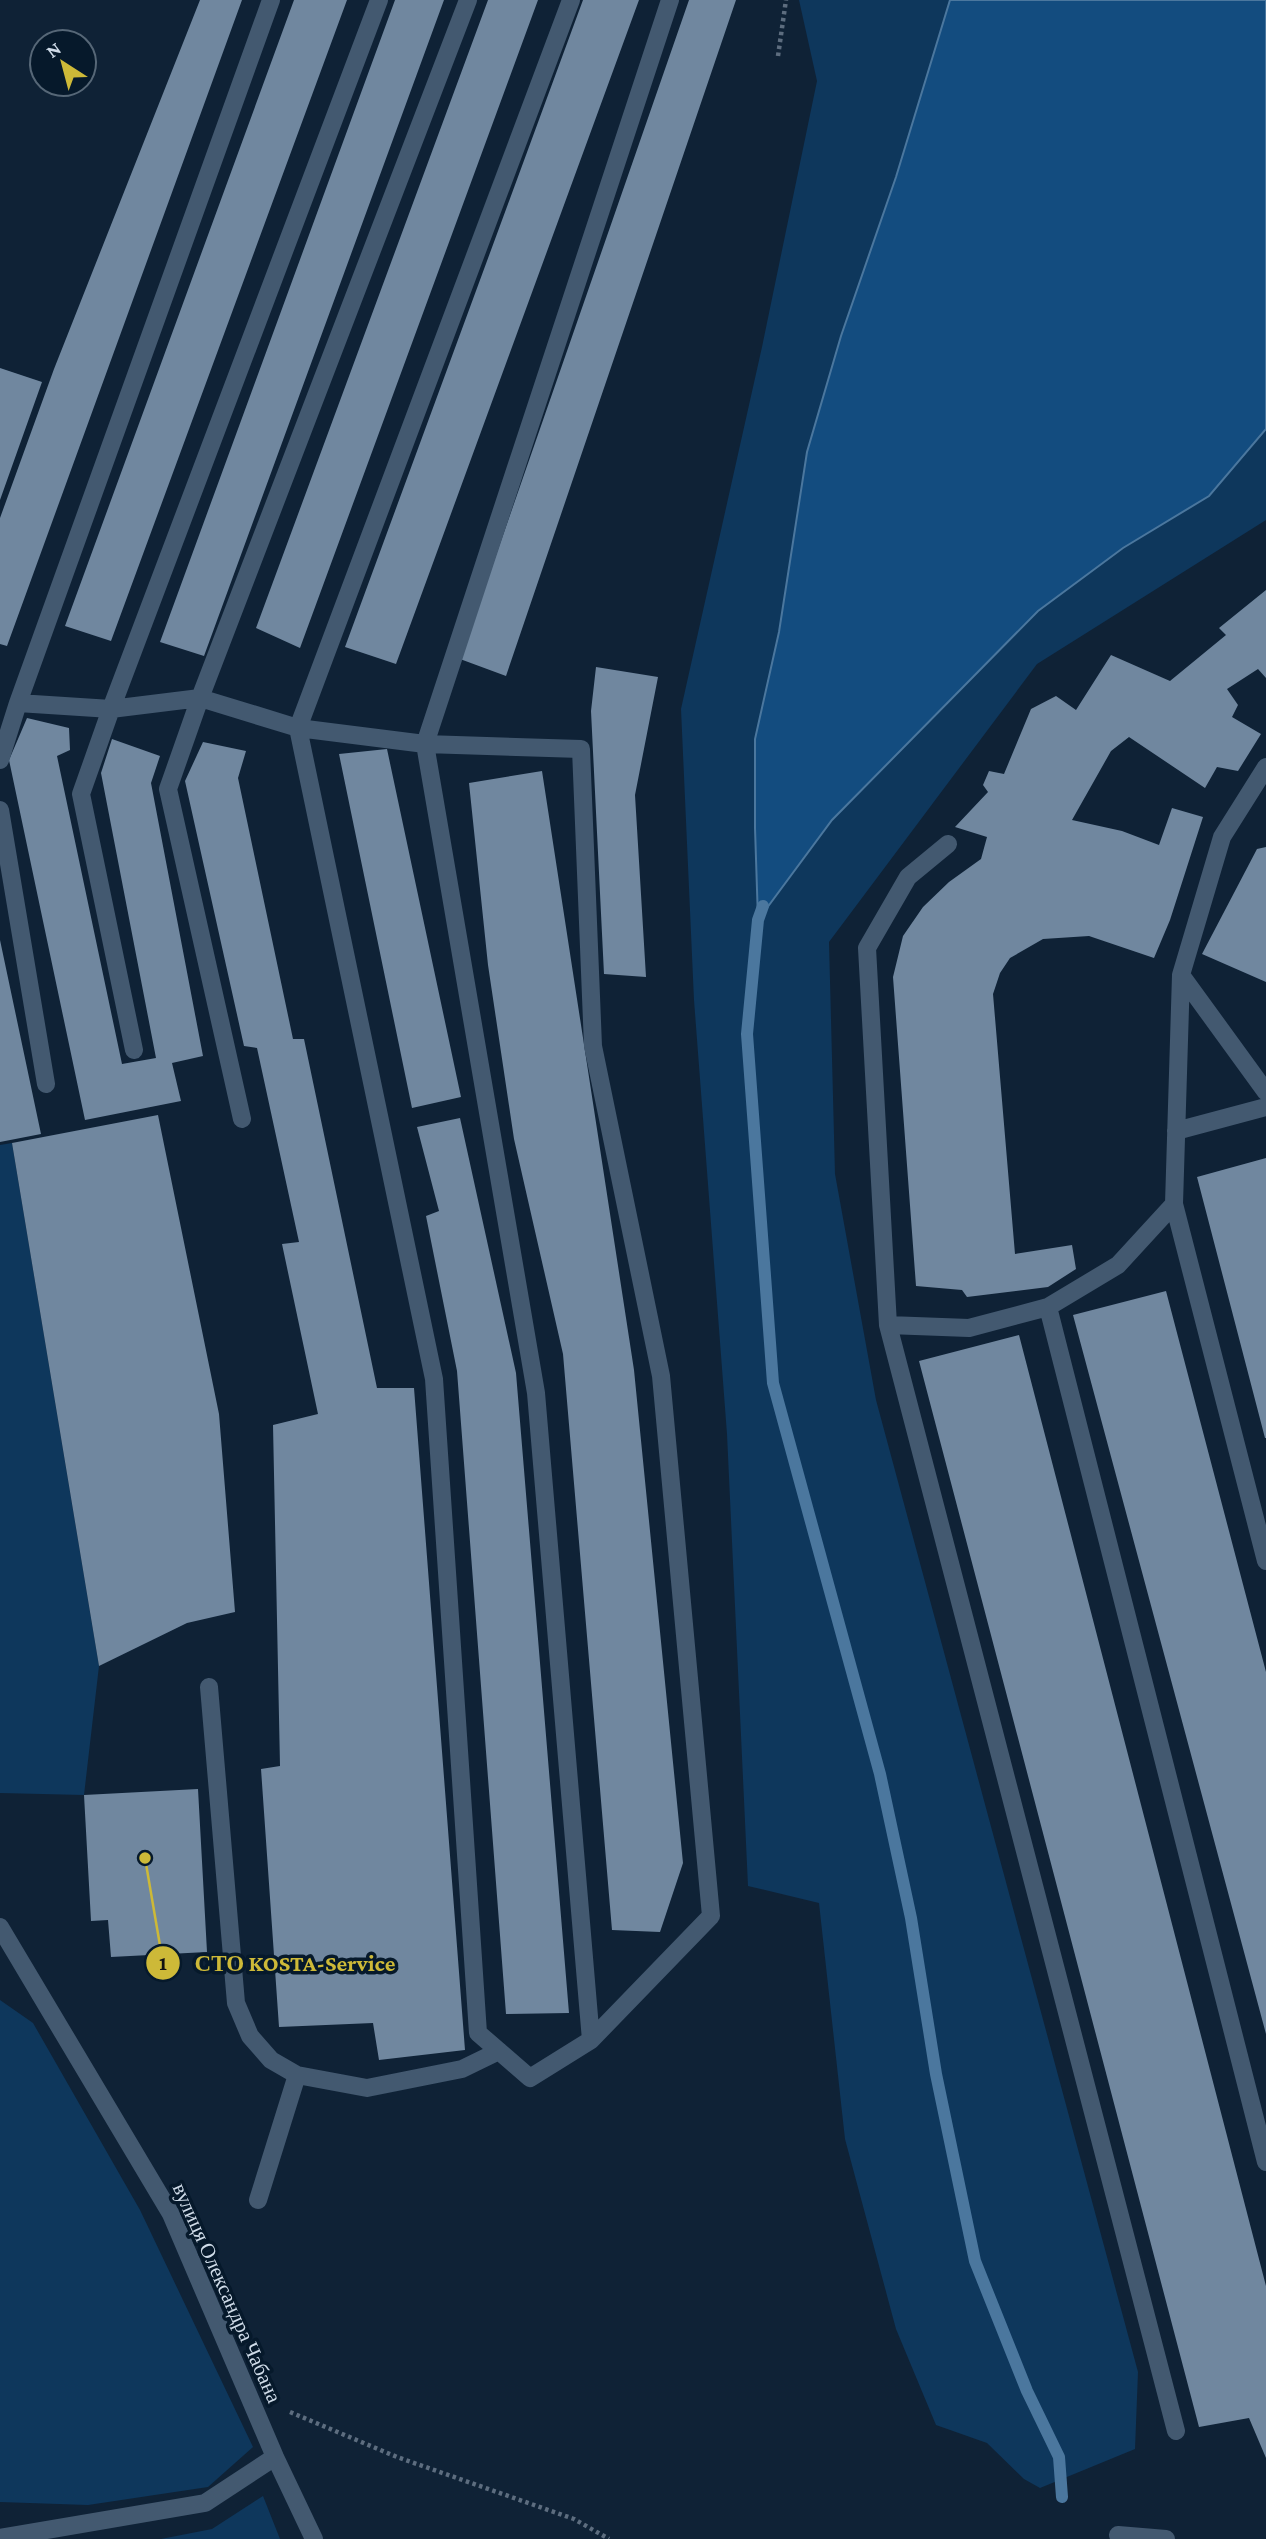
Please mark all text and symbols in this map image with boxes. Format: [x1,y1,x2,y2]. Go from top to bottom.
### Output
north arrow [28,28,98,98]
text: N [42,37,65,62]
callout: СТО KOSTA-Service [146,1941,410,1985]
text: СТО KOSTA-Service [195,1950,396,1976]
text: 1 [159,1951,167,1975]
street label: вулиця Олександра Чабана [168,2179,287,2407]

